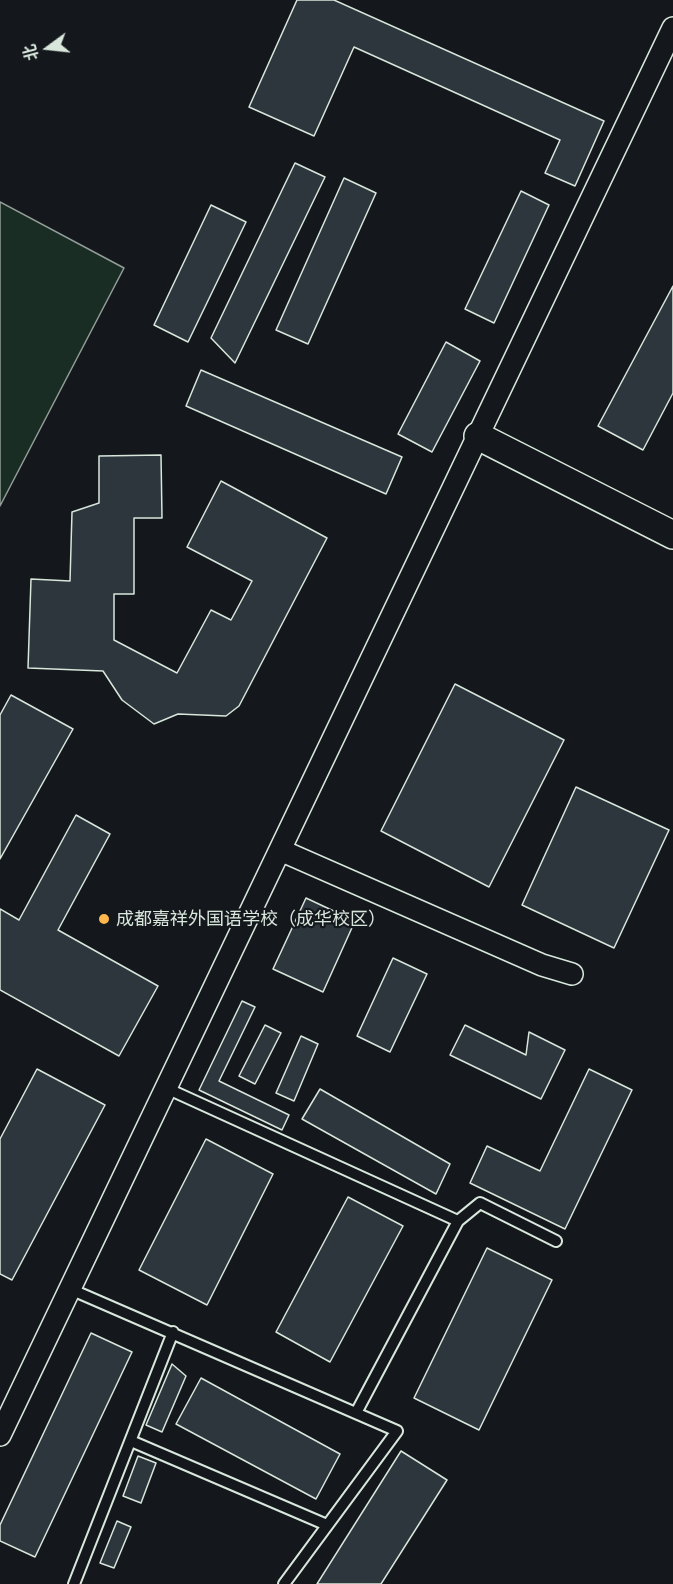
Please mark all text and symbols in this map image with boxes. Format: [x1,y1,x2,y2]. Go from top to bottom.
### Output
north arrow [18,18,78,78]
text: 北 [19,42,42,63]
place label: 成都嘉祥外国语学校（成华校区） [116,908,386,930]
marker: 成都嘉祥外国语学校（成华校区） [97,912,111,926]

